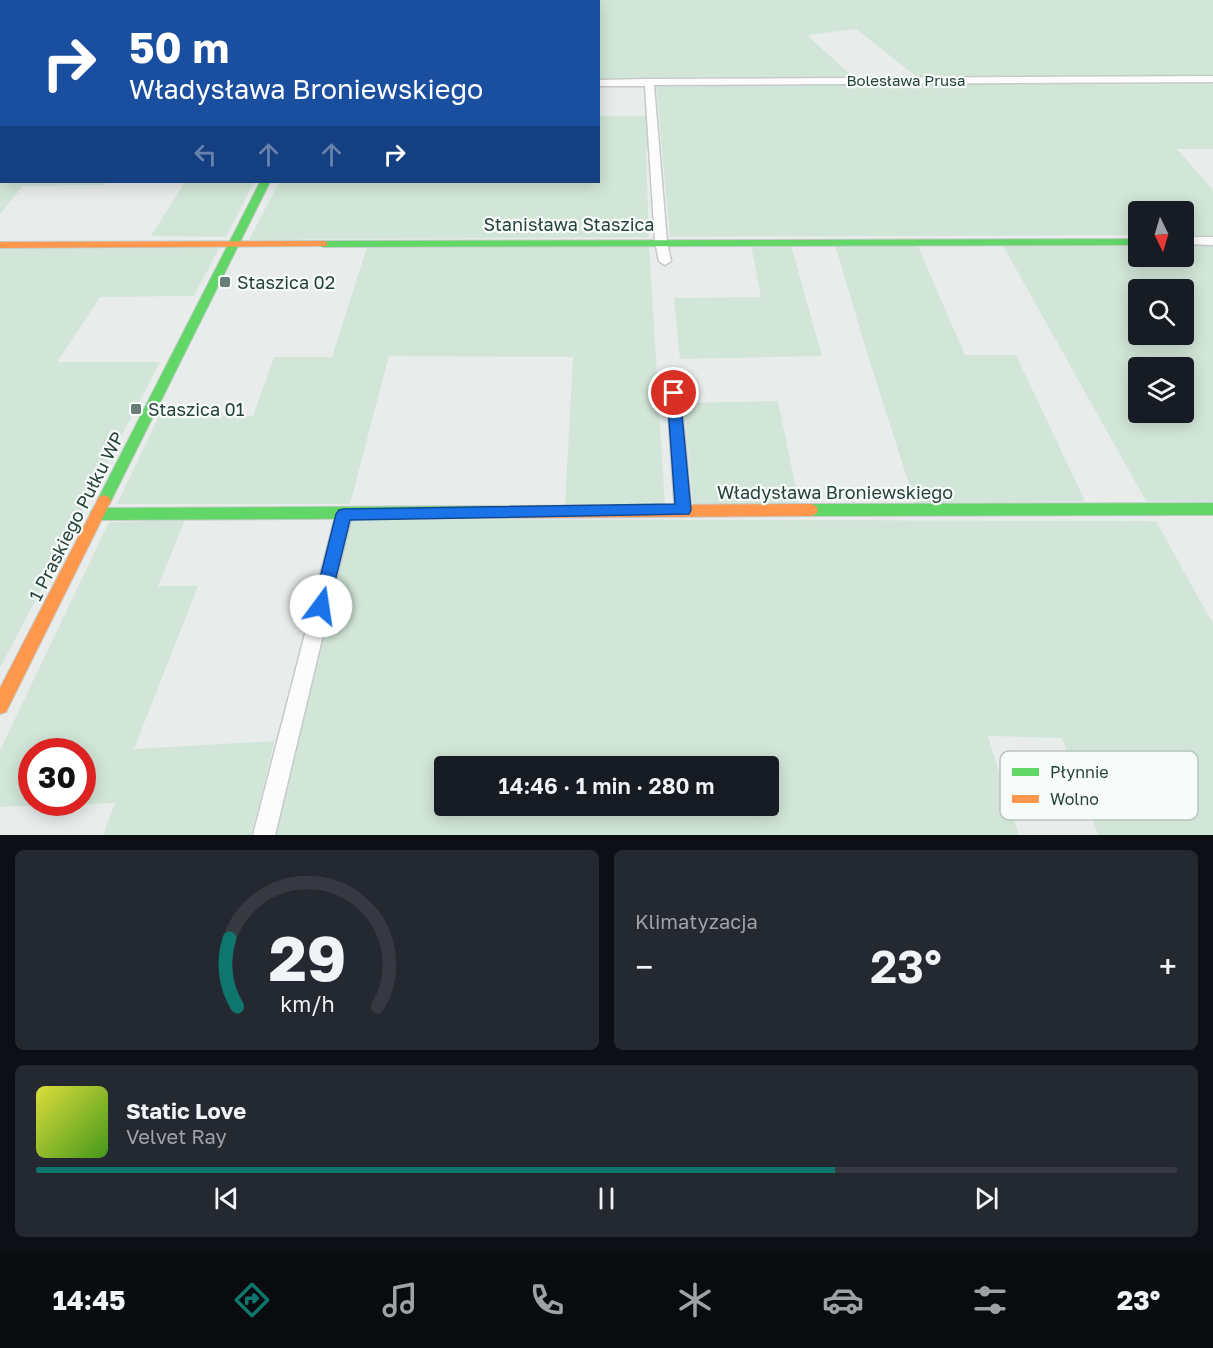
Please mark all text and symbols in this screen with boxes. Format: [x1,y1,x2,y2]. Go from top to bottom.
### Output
text: 50 m [129,22,229,72]
icon: right [30,24,108,102]
street label: Bolesława Prusa [846,71,966,89]
text: Władysława Broniewskiego [129,73,483,105]
icon: left [189,138,222,171]
icon: ahead [252,138,285,171]
icon: ahead [315,138,348,171]
icon: right [378,138,411,171]
north arrow [1128,201,1194,267]
map controls [1128,201,1194,423]
street label: Stanisława Staszica [483,213,655,235]
place label: Staszica 02 [237,271,335,293]
marker: Staszica 02 [218,275,232,289]
button: search [1128,279,1194,345]
button: layers [1128,357,1194,423]
pin [648,367,699,418]
icon: arrive [657,376,690,409]
place label: Staszica 01 [148,398,245,420]
marker: Staszica 01 [129,402,143,416]
street label: 1 Praskiego Pułku WP [24,428,128,604]
street label: Władysława Broniewskiego [717,481,953,503]
position arrow [289,574,353,638]
speed limit sign: 30 [18,738,96,816]
legend [1000,751,1198,820]
text: Płynnie [1050,762,1108,782]
text: 14:46 · 1 min · 280 m [499,772,714,799]
text: Wolno [1050,789,1099,809]
text: Klimatyzacja [635,909,758,933]
text: 29 [268,920,346,995]
text: 23° [870,939,942,993]
text: − [635,947,653,986]
text: + [1159,947,1177,986]
text: km/h [280,991,334,1017]
text: Static Love [126,1097,246,1124]
text: Velvet Ray [126,1124,227,1148]
icon: previous [210,1182,243,1215]
icon: pause [590,1182,623,1215]
icon: next [970,1182,1003,1215]
icon: directions [231,1279,273,1321]
icon: music [379,1279,421,1321]
icon: phone [526,1279,568,1321]
icon: climate [674,1279,716,1321]
icon: car [822,1279,864,1321]
icon: filters [969,1279,1011,1321]
text: 14:45 [53,1284,126,1316]
text: 23° [1117,1284,1160,1316]

